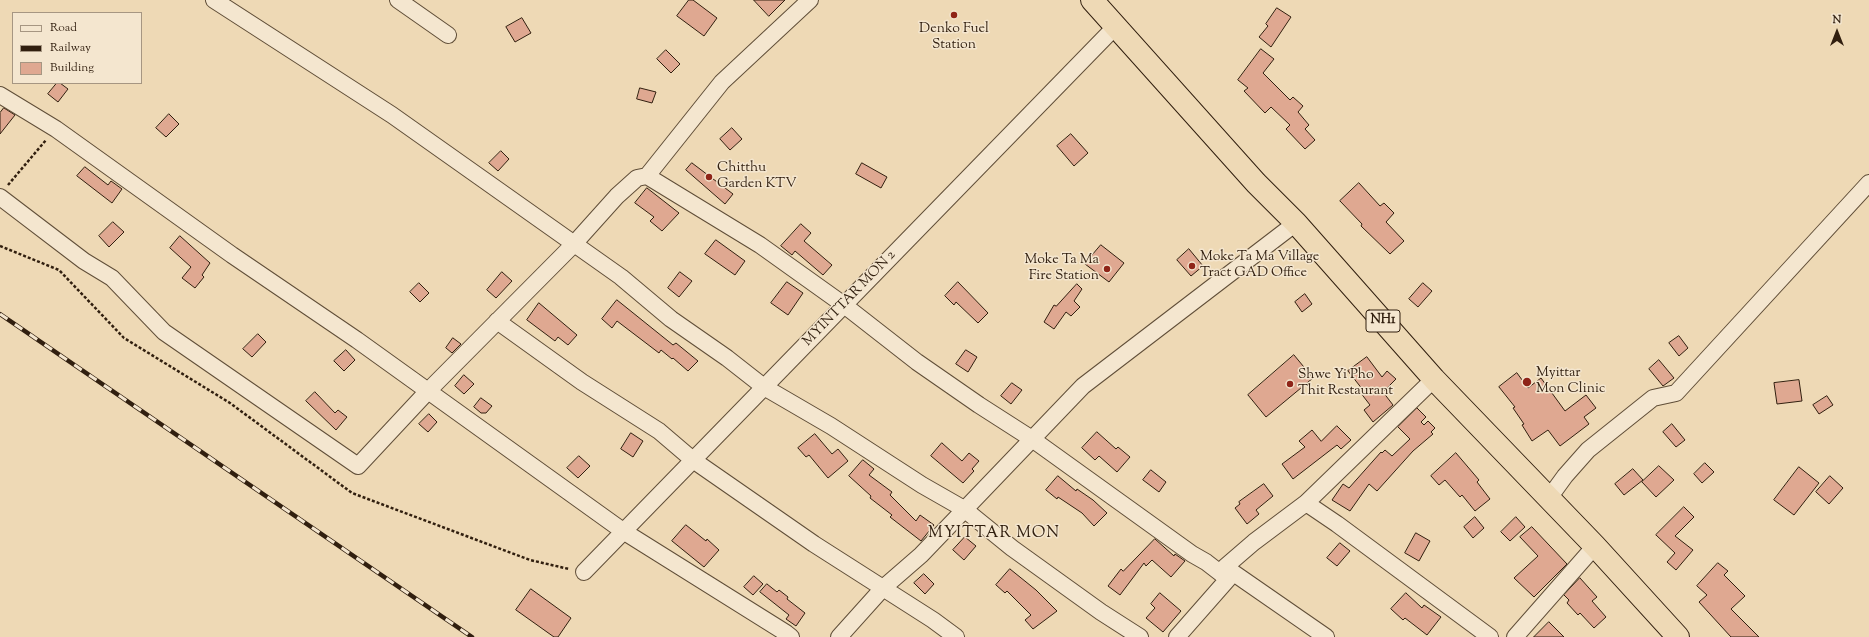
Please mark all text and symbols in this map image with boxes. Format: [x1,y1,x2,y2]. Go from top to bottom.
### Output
marker: Denko Fuel Station [949,10,959,20]
legend [12,12,142,84]
north arrow [1817,12,1857,52]
text: N [1833,12,1841,28]
text: Road [50,19,77,37]
place label: Denko Fuel Station [919,22,989,54]
text: Railway [50,39,91,57]
text: Building [50,59,94,77]
place label: Chitthu Garden KTV [717,161,797,194]
marker: Chitthu Garden KTV [704,172,714,182]
street label: MYINTTAR MON 2 [800,248,900,350]
place label: Moke Ta Ma Village Tract GAD Office [1200,250,1319,282]
place label: Moke Ta Ma Fire Station [1025,253,1099,286]
marker: Moke Ta Ma Village Tract GAD Office [1187,261,1197,271]
marker: Moke Ta Ma Fire Station [1102,264,1112,274]
road number: NH1 [1366,310,1400,332]
place label: Myittar Mon Clinic [1536,366,1605,398]
place label: Shwe Yi Pho Thit Restaurant [1298,368,1393,400]
marker: Myittar Mon Clinic [1521,376,1533,388]
marker: Shwe Yi Pho Thit Restaurant [1285,379,1295,389]
district label: MYITTAR MON [928,524,1060,544]

